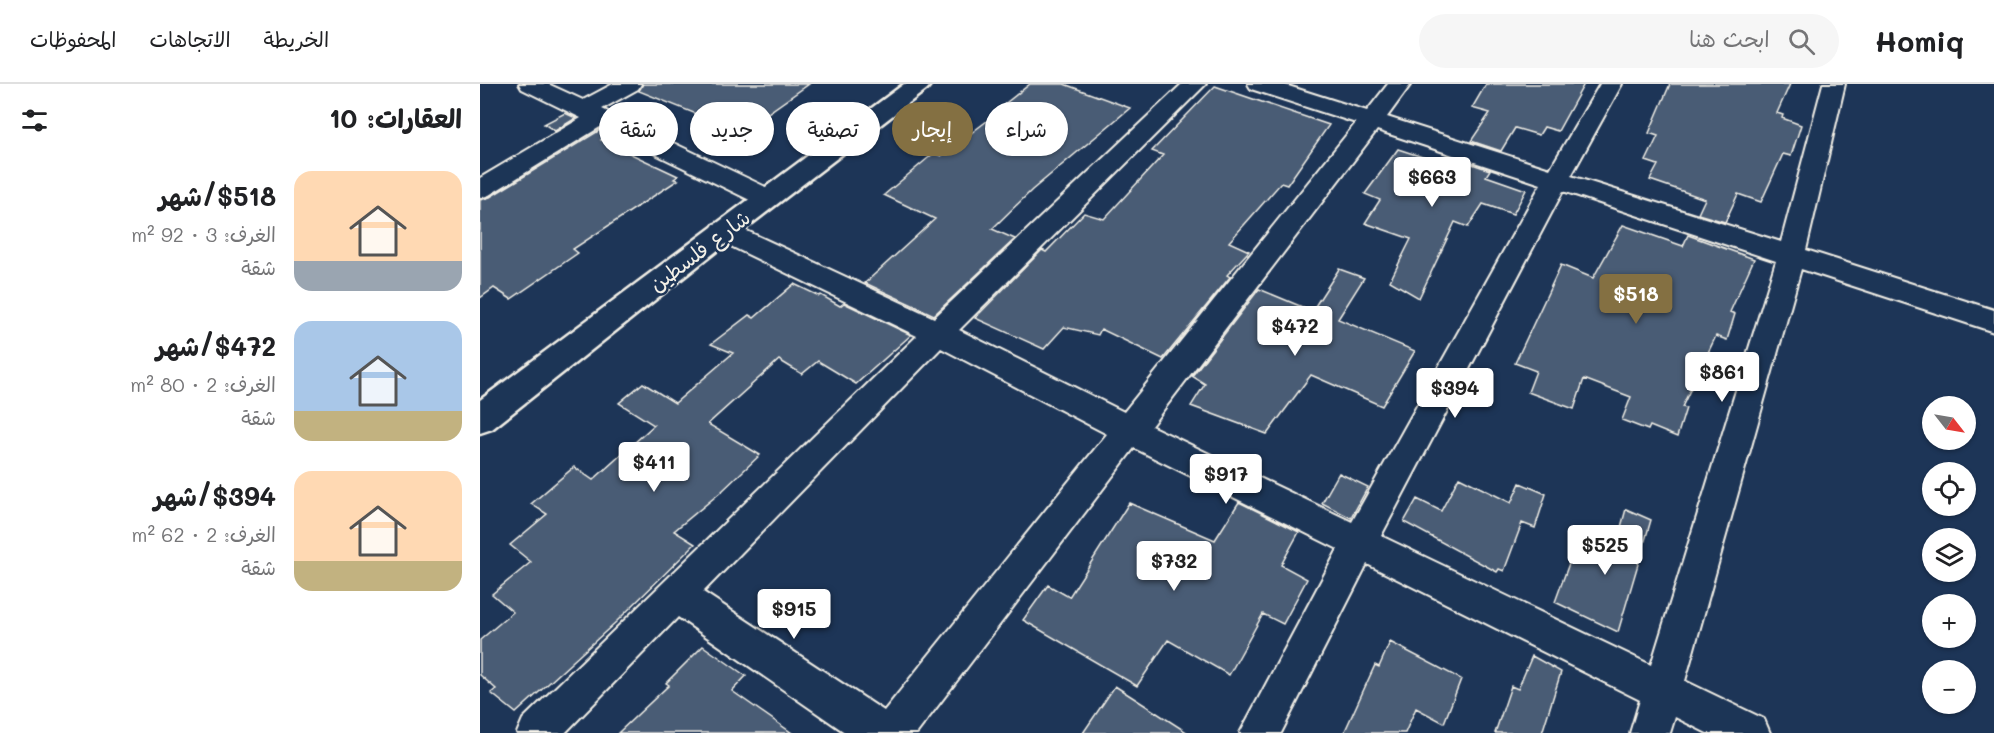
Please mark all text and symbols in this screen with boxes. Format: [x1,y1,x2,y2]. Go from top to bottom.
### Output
search box [1419,14,1839,68]
text: Homiq [1875,23,1964,59]
text: ابحث هنا [1689,24,1770,53]
text: المحفوظات [30,25,116,52]
text: الاتجاهات [149,25,231,52]
text: الخريطة [264,25,329,52]
icon: search [1785,25,1818,58]
text: العقارات: 10 [329,101,462,135]
chip: شقة [599,102,678,156]
chip: جديد [690,102,774,156]
chip: تصفية [786,102,880,156]
chip: إيجار [892,102,973,156]
chip: شراء [985,102,1068,156]
icon: filters [18,104,51,137]
pin: $663 [1396,157,1468,208]
text: $663 [1408,163,1456,189]
text: $518/شهر [159,179,276,213]
icon: home [342,195,414,267]
street label: شارع فلسطين [643,203,757,299]
text: الغرف: 3 · 92 m² [131,221,276,247]
text: شقة [241,254,276,280]
pin: $518 [1600,274,1672,325]
text: $518 [1613,280,1659,306]
pin: $472 [1259,306,1331,357]
text: $472 [1271,312,1319,338]
text: $472/شهر [156,329,276,363]
icon: home [342,345,414,417]
pin: $861 [1686,352,1758,403]
text: $861 [1699,358,1745,384]
pin: $394 [1419,368,1491,419]
text: الغرف: 2 · 80 m² [130,371,276,397]
text: $394 [1430,374,1480,400]
north arrow [1922,396,1976,450]
map controls [1922,396,1976,714]
text: شقة [241,404,276,430]
pin: $411 [618,442,690,493]
text: $411 [633,448,675,474]
pin: $917 [1190,454,1262,505]
text: $917 [1204,460,1248,486]
button: locate [1922,462,1976,516]
text: $394/شهر [154,479,276,513]
icon: home [342,495,414,567]
text: الغرف: 2 · 62 m² [131,521,276,547]
pin: $525 [1569,525,1641,576]
button: layers [1922,528,1976,582]
text: $525 [1582,531,1628,557]
pin: $732 [1138,541,1210,592]
text: $732 [1151,547,1197,573]
text: شقة [241,554,276,580]
pin: $915 [758,589,830,640]
button: + [1922,594,1976,648]
text: $915 [772,595,816,621]
button: − [1922,660,1976,714]

